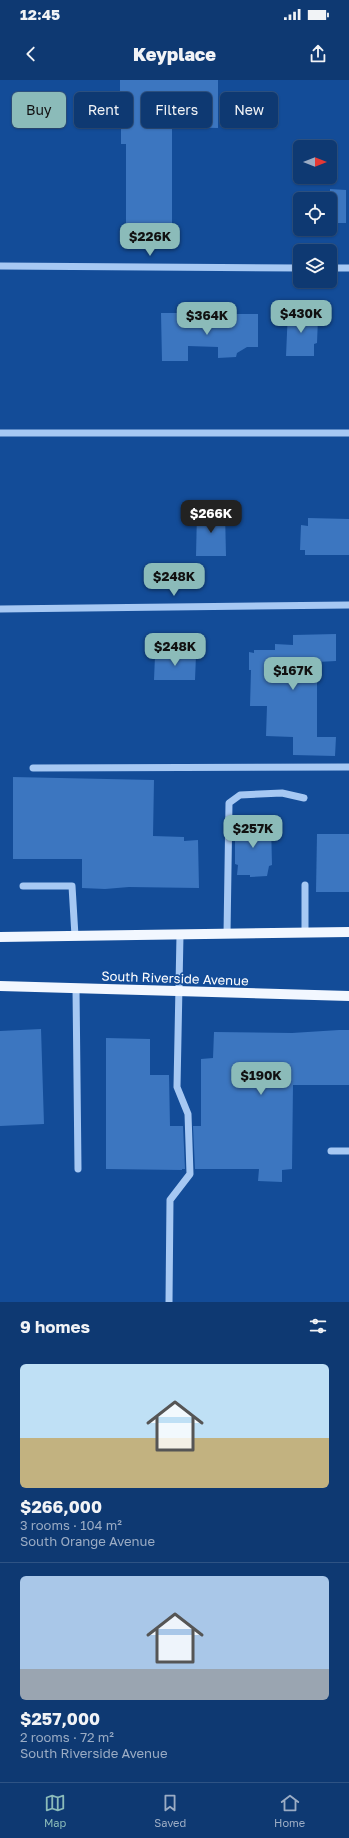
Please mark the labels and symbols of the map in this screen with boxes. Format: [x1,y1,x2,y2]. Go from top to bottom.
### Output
north arrow [293,140,337,184]
pin: $226K [122,223,178,257]
pin: $430K [273,300,329,334]
pin: $364K [179,302,235,336]
pin: $266K [183,500,239,534]
pin: $248K [146,563,202,597]
pin: $248K [147,633,203,667]
pin: $167K [265,657,321,691]
pin: $257K [225,815,281,849]
street label: South Riverside Avenue [101,967,249,989]
pin: $190K [233,1062,289,1096]

